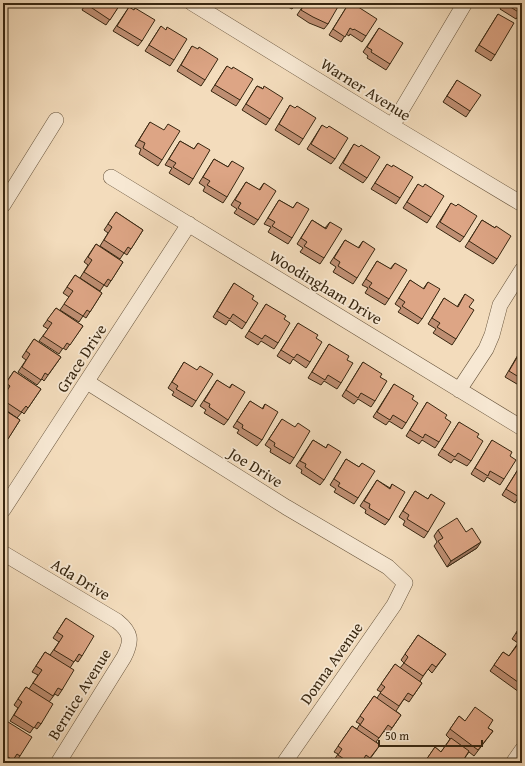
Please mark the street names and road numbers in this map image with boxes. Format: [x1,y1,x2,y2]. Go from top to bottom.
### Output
street label: Warner Avenue [316,52,416,126]
street label: Woodingham Drive [265,244,387,330]
street label: Grace Drive [50,319,112,397]
street label: Joe Drive [222,440,288,493]
street label: Ada Drive [47,552,115,606]
street label: Donna Avenue [294,617,368,709]
street label: Bernice Avenue [41,644,117,744]

